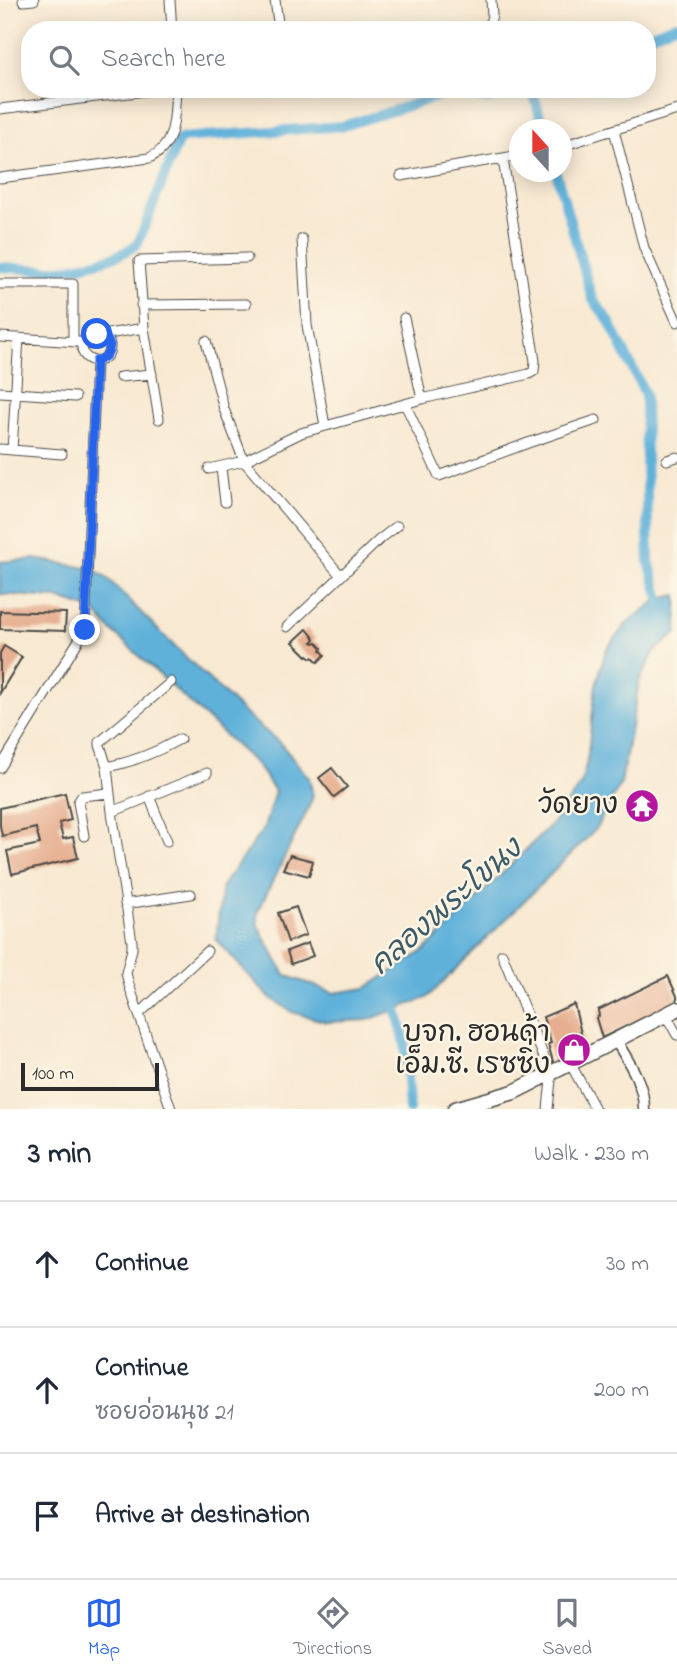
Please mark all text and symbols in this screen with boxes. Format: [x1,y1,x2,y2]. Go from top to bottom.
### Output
search box [21,21,656,98]
icon: search [45,41,83,79]
text: Search here [101,41,226,79]
north arrow [509,119,572,182]
route start [81,318,112,349]
route end [69,614,100,645]
place label: วัดยาง [538,786,618,827]
temple icon: วัดยาง [623,787,661,825]
water label: คลองพระโขนง [360,827,535,987]
place label: บจก. ฮอนด้า เอ็ม.ซี. เรซซิ่ง [395,1013,550,1087]
shop icon: บจก. ฮอนด้า เอ็ม.ซี. เรซซิ่ง [555,1031,593,1069]
scale bar [21,1060,159,1092]
text: 100 m [32,1061,74,1088]
text: 3 min [28,1133,91,1177]
text: Walk · 230 m [534,1138,649,1171]
icon: ahead [28,1245,66,1283]
text: Continue [95,1245,188,1283]
text: 30 m [606,1248,649,1281]
text: Continue [95,1350,188,1388]
icon: ahead [28,1371,66,1409]
text: 200 m [594,1374,649,1407]
text: ซอยอ่อนนุช 21 [95,1397,234,1430]
icon: arrive [28,1497,66,1535]
text: Arrive at destination [95,1497,310,1535]
tab: Map [85,1594,123,1663]
tab: Directions [293,1594,372,1663]
tab: Saved [542,1594,592,1663]

